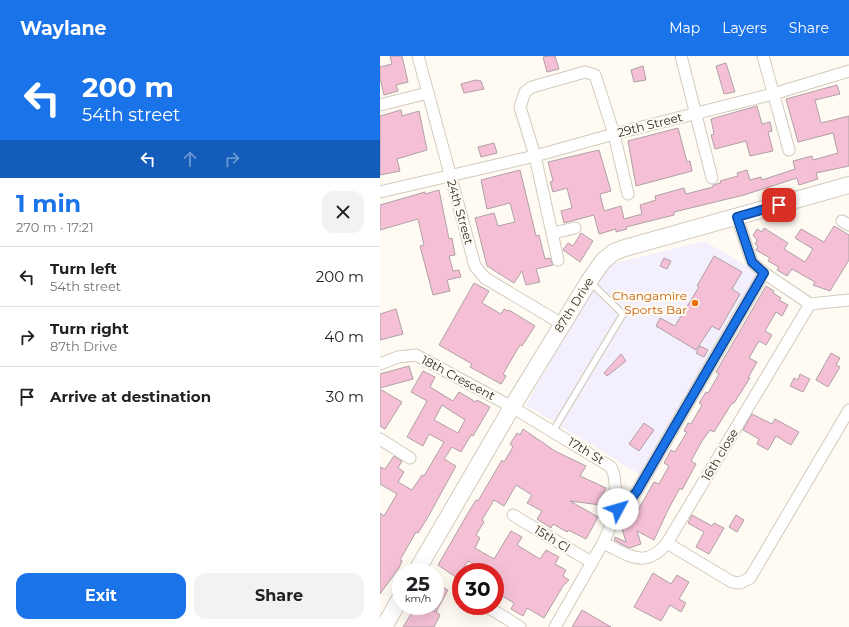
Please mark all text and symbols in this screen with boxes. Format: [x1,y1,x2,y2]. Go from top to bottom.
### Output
text: Waylane [20,17,107,40]
text: Map [669,19,700,37]
text: Layers [722,19,767,37]
text: Share [789,19,829,37]
text: 200 m [82,70,174,104]
icon: left [16,72,68,124]
text: 54th street [82,104,180,126]
street label: 29th Street [616,109,684,140]
icon: left [137,148,159,170]
icon: ahead [179,148,201,170]
icon: right [221,148,243,170]
street label: 24th Street [444,178,477,246]
pin [762,188,796,222]
text: 1 min [16,189,81,218]
button: close [322,191,364,233]
icon: arrive [768,194,790,216]
text: 270 m · 17:21 [16,219,94,235]
text: Turn left [50,259,117,278]
icon: left [16,266,38,288]
text: 200 m [316,267,364,286]
street label: 87th Drive [551,274,596,335]
text: 54th street [50,278,121,294]
place label: Changamire Sports Bar [612,288,687,317]
marker: Changamire Sports Bar [690,298,700,308]
text: Turn right [50,319,129,338]
icon: right [16,326,38,348]
text: 40 m [324,327,364,346]
text: 87th Drive [50,338,117,354]
street label: 18th Crescent [419,352,498,403]
icon: arrive [16,386,38,408]
text: Arrive at destination [50,387,211,406]
text: 30 m [326,387,364,406]
street label: 16th close [698,426,741,484]
street label: 17th St [565,434,607,467]
position arrow [597,488,639,530]
street label: 15th Cl [532,522,573,555]
speed limit sign: 30 [452,563,504,615]
text: 25 [406,572,430,596]
button: Exit [16,573,186,619]
button: Share [194,573,364,619]
text: km/h [405,592,431,605]

